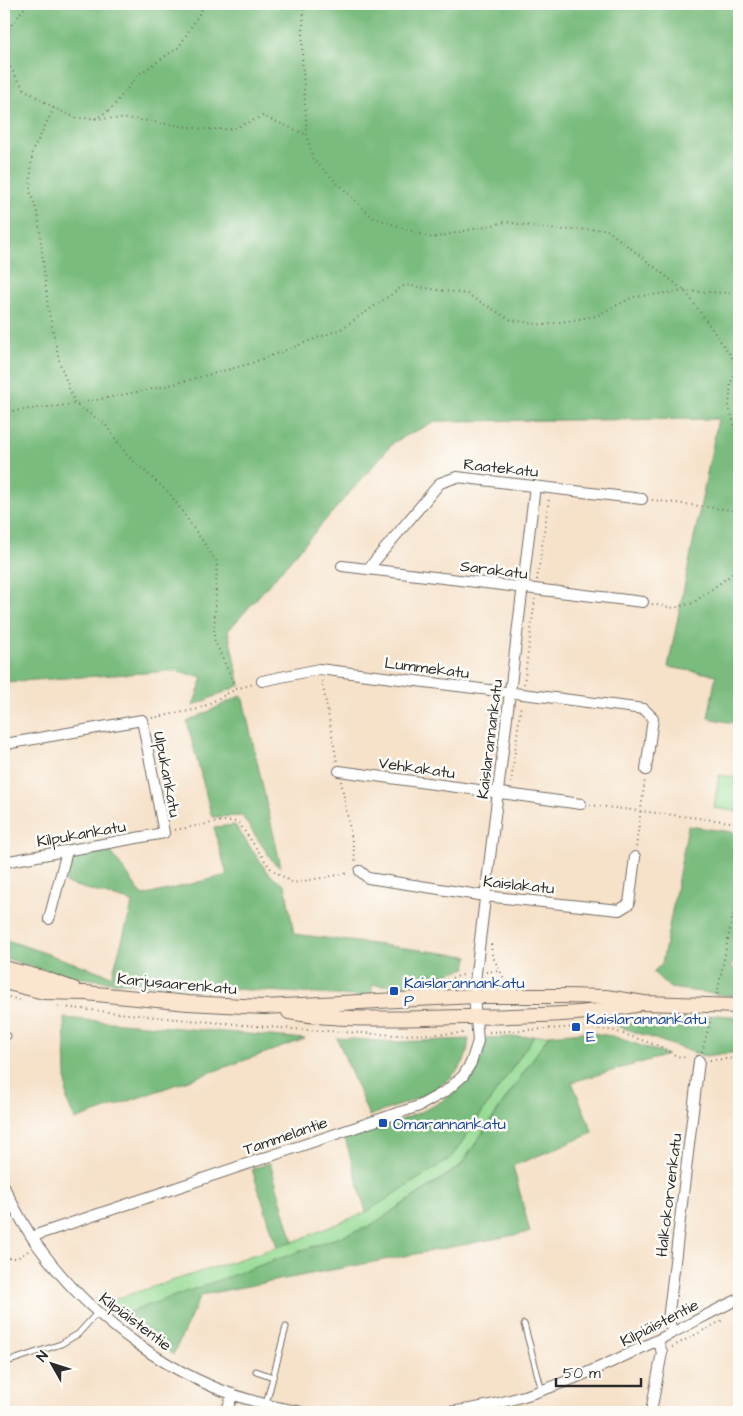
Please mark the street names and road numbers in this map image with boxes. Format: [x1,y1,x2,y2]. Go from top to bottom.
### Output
street label: Raatekatu [462,453,540,483]
street label: Sarakatu [459,555,529,585]
street label: Lummekatu [383,652,471,684]
street label: Kaislarannankatu [472,678,508,800]
street label: Ulpukankatu [148,729,186,819]
street label: Vehkakatu [377,752,457,784]
street label: Kilpukankatu [35,815,127,853]
street label: Kaislakatu [482,870,556,900]
street label: Karjusaarenkatu [116,968,238,1000]
street label: Tammelantie [240,1111,331,1161]
street label: Halkokorvenkatu [650,1132,687,1258]
street label: Kilpiäistentie [95,1287,176,1356]
street label: Kilpiäistentie [616,1294,703,1352]

